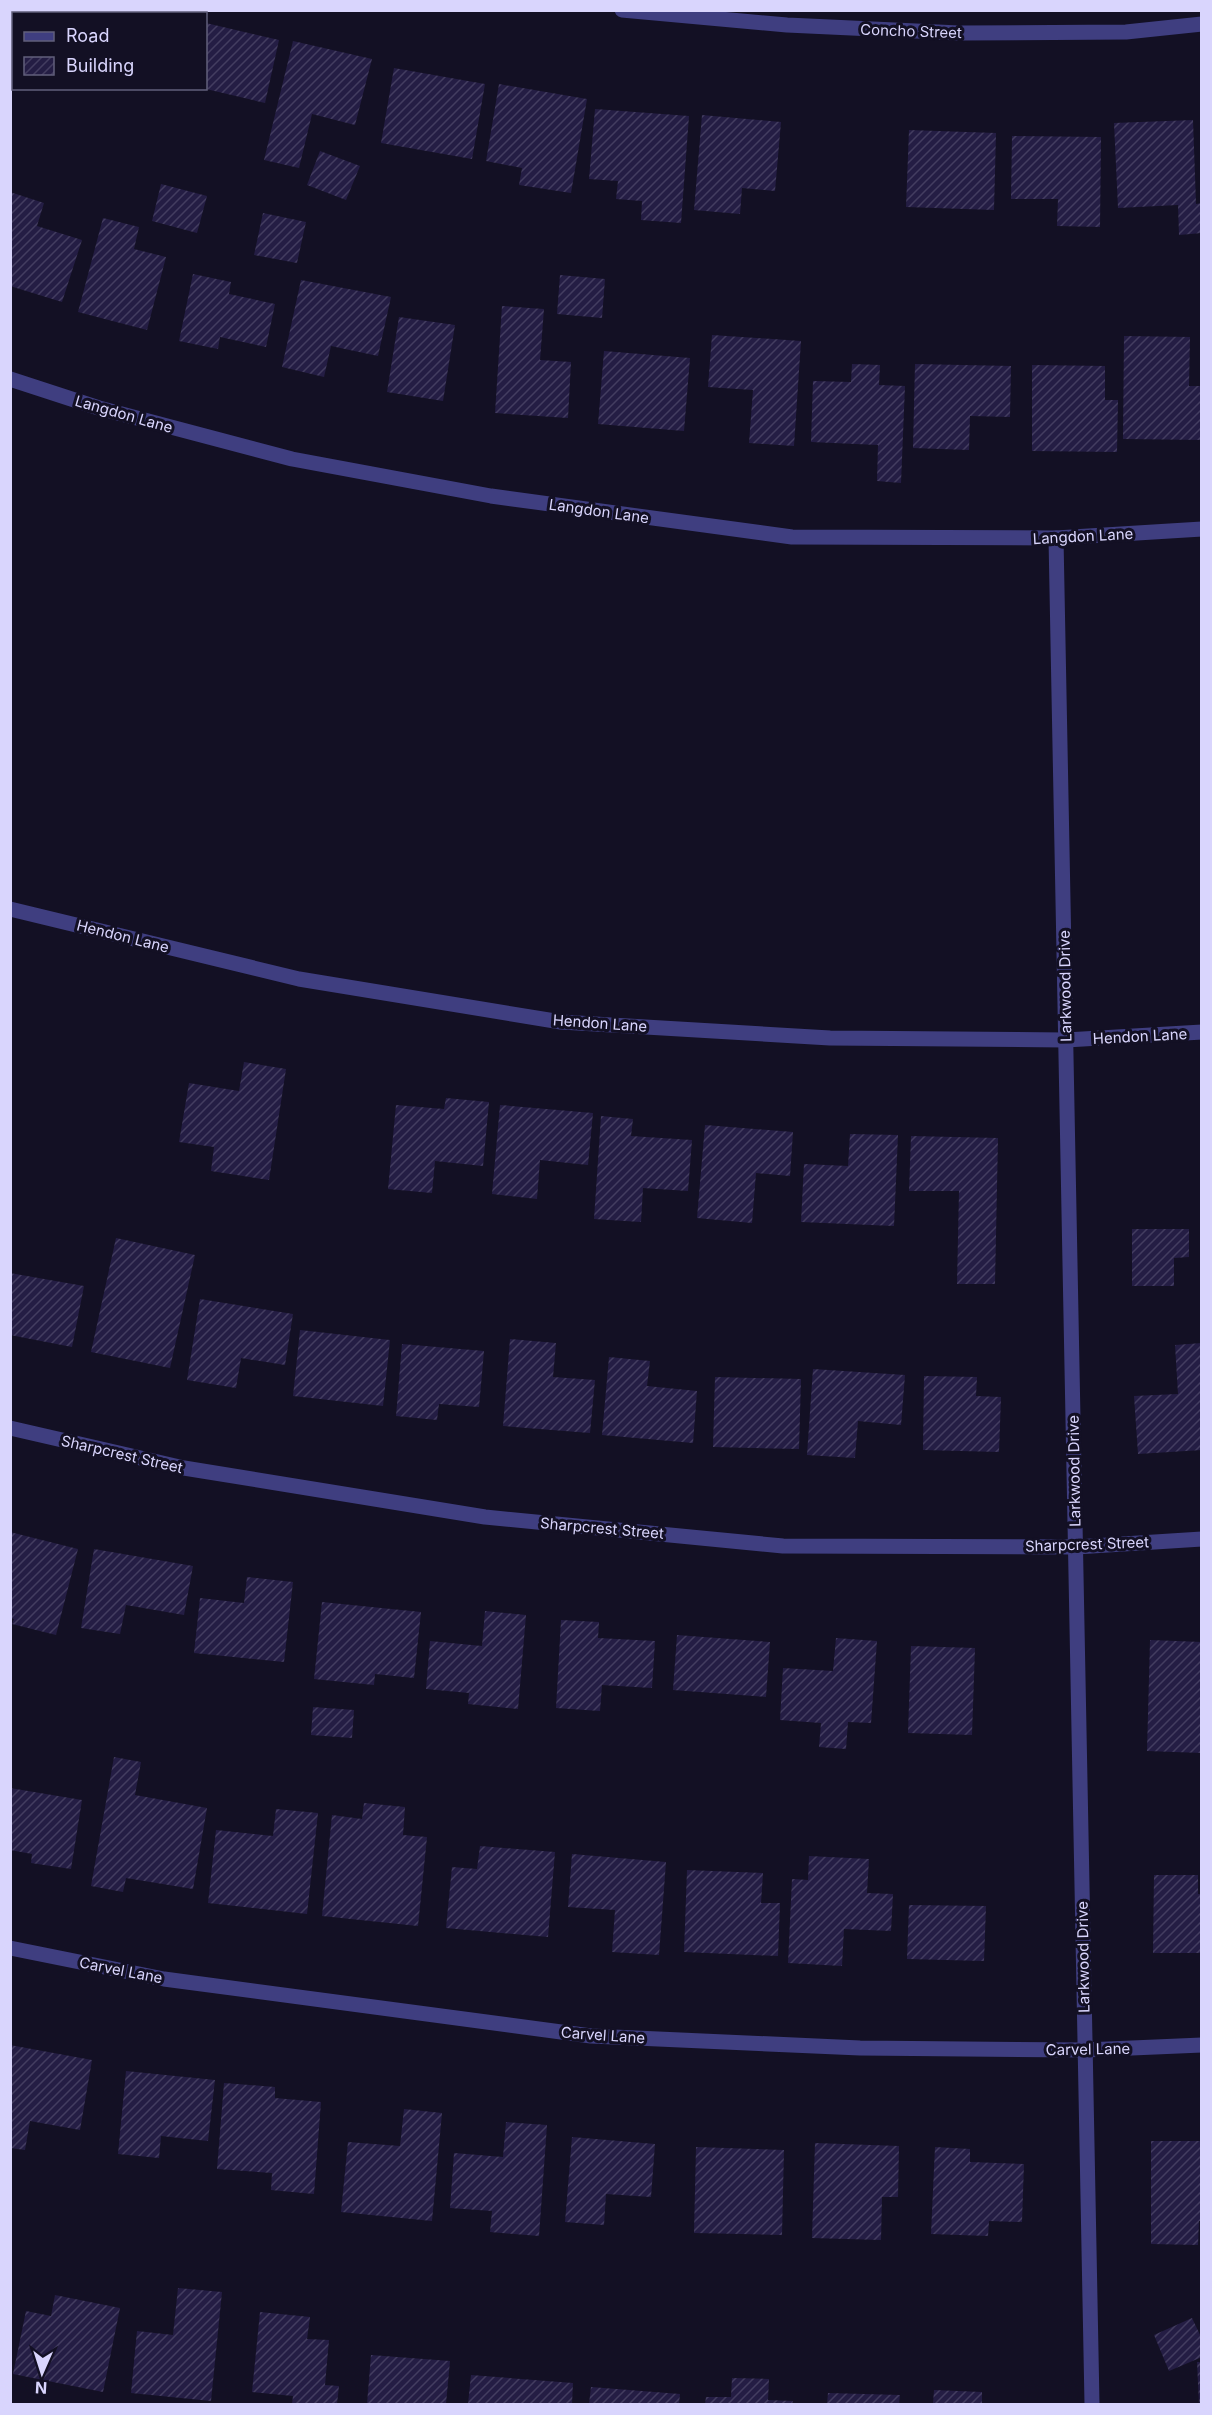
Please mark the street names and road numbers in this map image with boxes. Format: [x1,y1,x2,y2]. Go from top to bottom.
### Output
street label: Concho Street [860,20,962,42]
street label: Langdon Lane [73,391,175,437]
street label: Langdon Lane [548,495,650,527]
street label: Langdon Lane [1032,524,1134,548]
street label: Hendon Lane [75,915,171,957]
street label: Larkwood Drive [1055,930,1075,1042]
street label: Hendon Lane [552,1010,648,1036]
street label: Hendon Lane [1092,1024,1188,1048]
street label: Larkwood Drive [1064,1415,1084,1527]
street label: Sharpcrest Street [59,1431,185,1477]
street label: Sharpcrest Street [539,1513,665,1543]
street label: Sharpcrest Street [1025,1532,1149,1556]
street label: Larkwood Drive [1073,1901,1093,2013]
street label: Carvel Lane [78,1953,164,1987]
street label: Carvel Lane [560,2023,646,2047]
street label: Carvel Lane [1046,2039,1130,2059]

